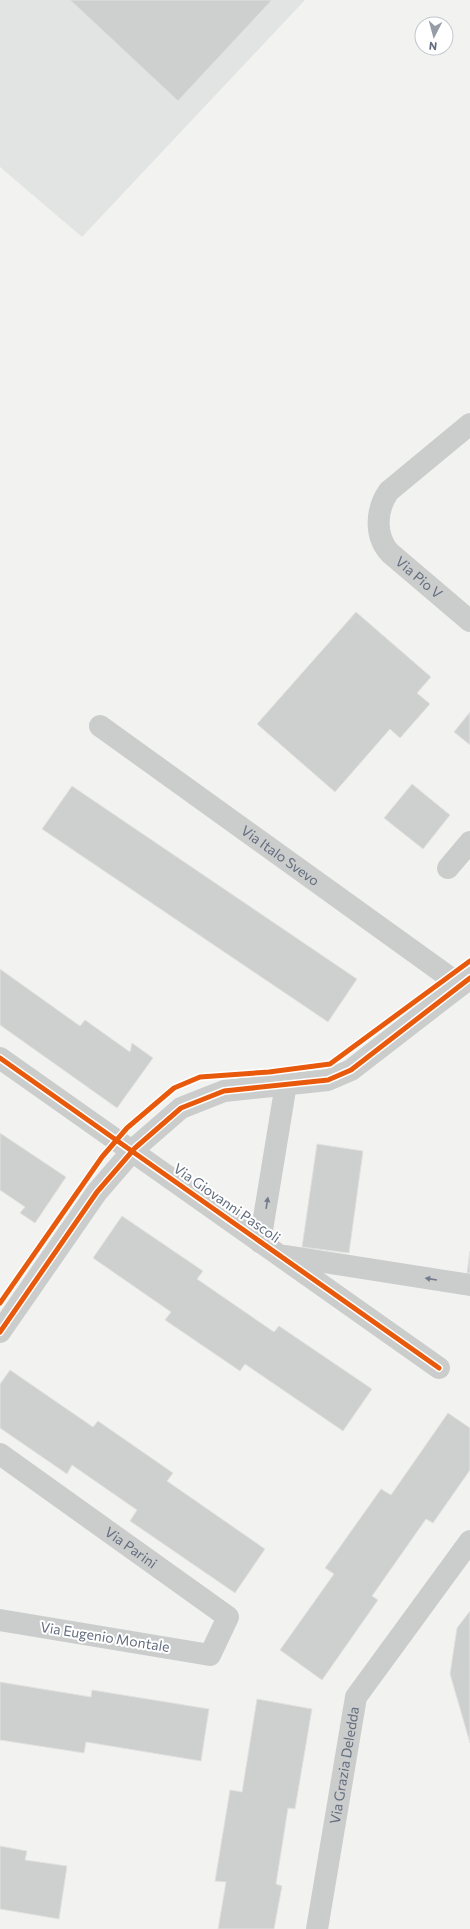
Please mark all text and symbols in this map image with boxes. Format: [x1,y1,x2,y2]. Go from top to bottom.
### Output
north arrow [414,16,454,56]
text: N [428,40,438,53]
street label: Via Pio V [392,552,446,602]
street label: Via Italo Svevo [238,821,323,889]
street label: Via Giovanni Pascoli [170,1159,284,1246]
one-way arrow [264,1197,270,1209]
one-way arrow [425,1276,438,1282]
street label: Via Parini [102,1523,161,1572]
street label: Via Eugenio Montale [39,1618,171,1655]
street label: Via Grazia Deledda [326,1705,362,1825]

